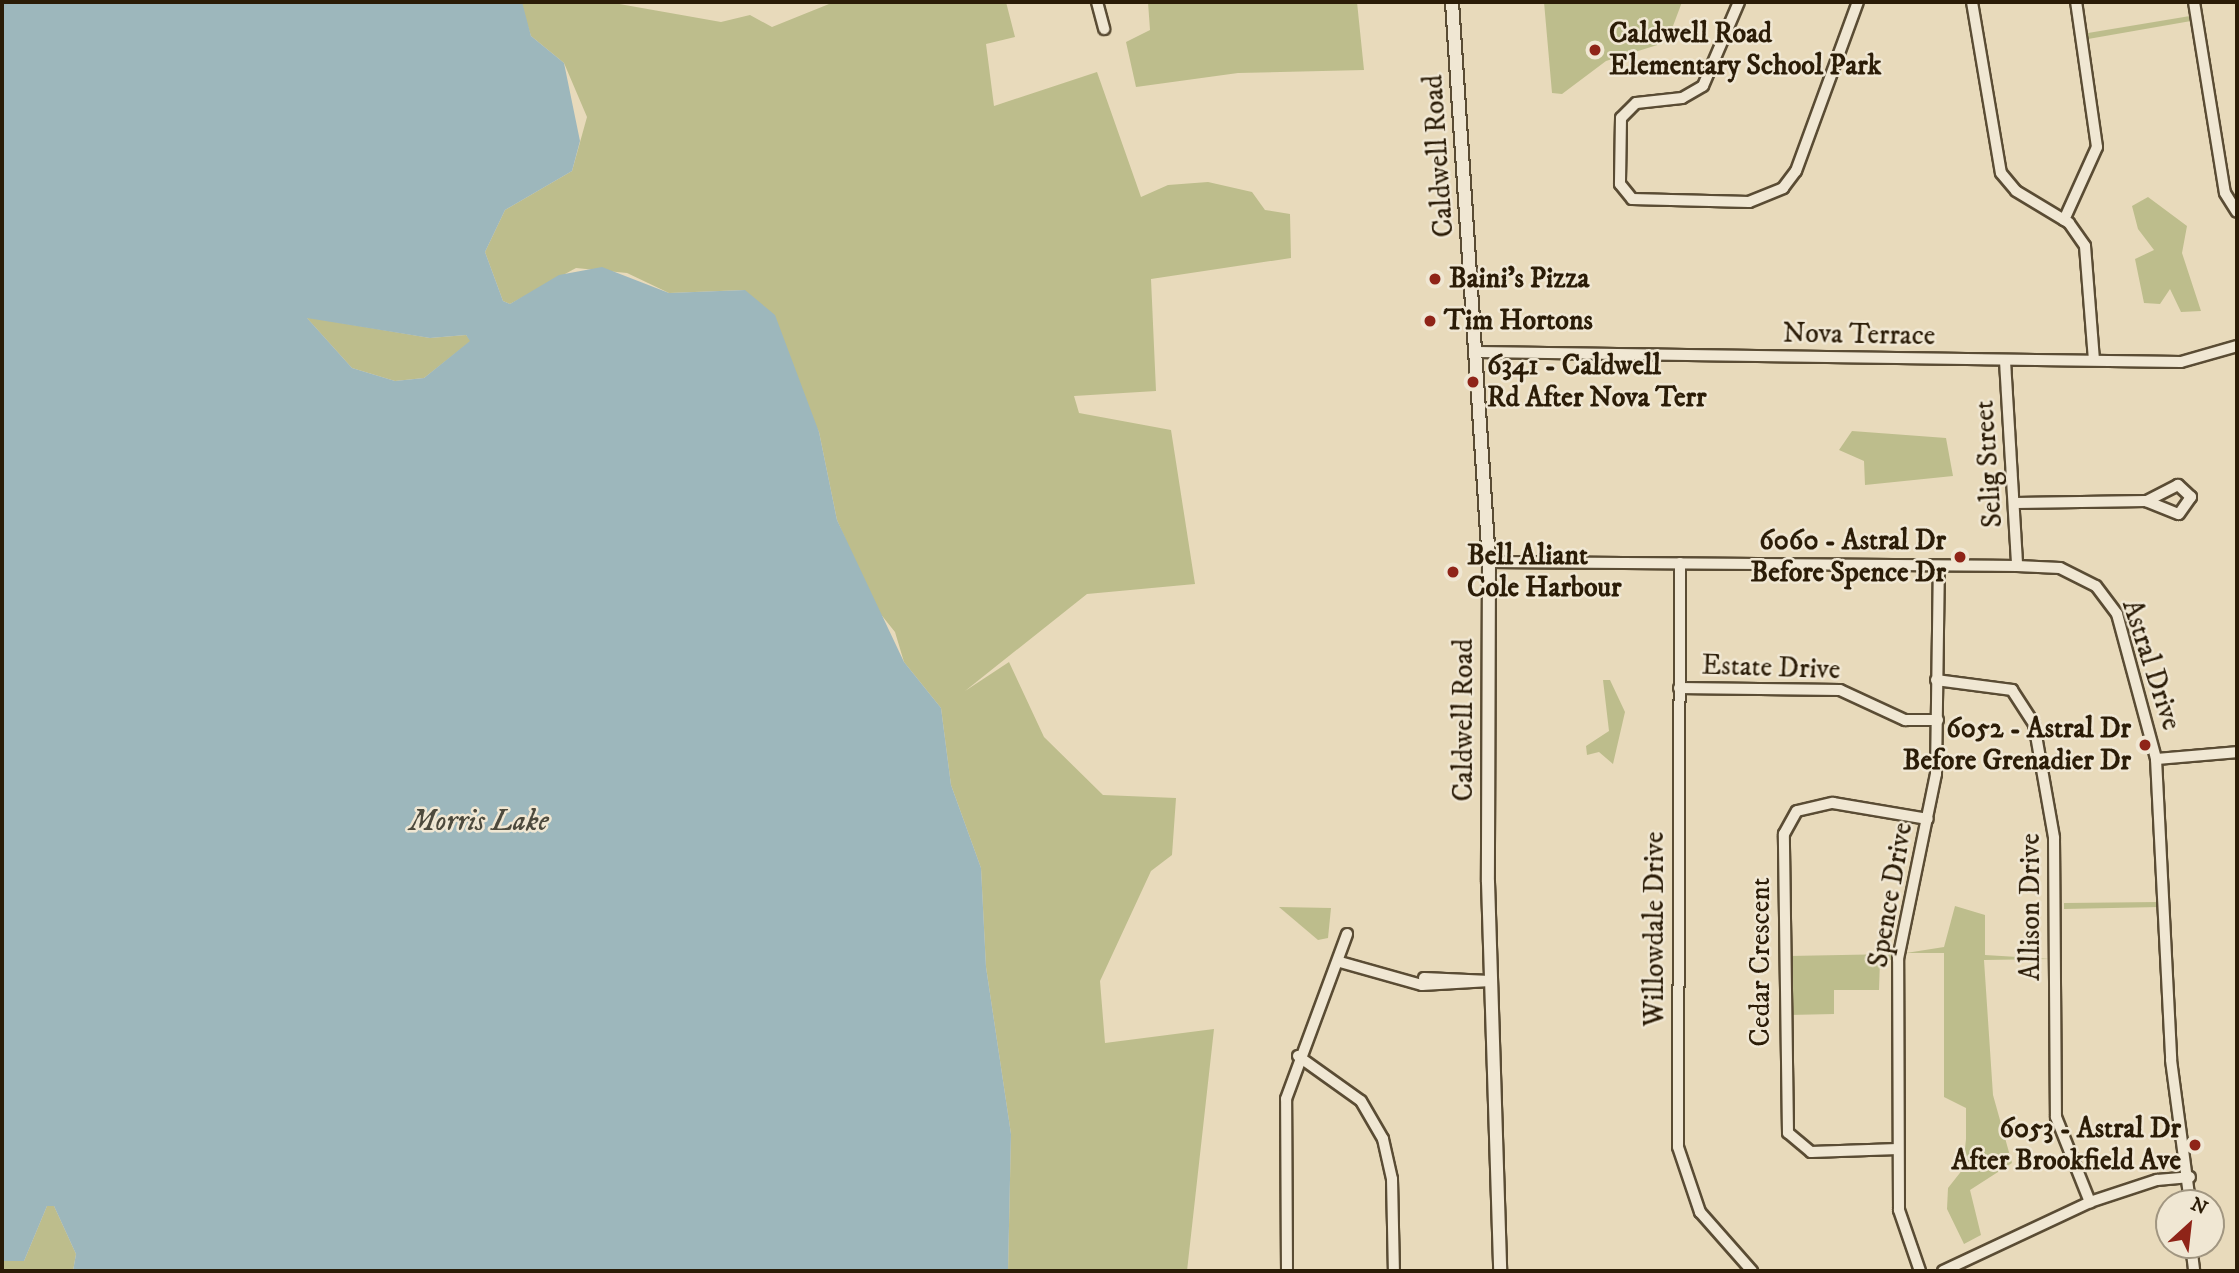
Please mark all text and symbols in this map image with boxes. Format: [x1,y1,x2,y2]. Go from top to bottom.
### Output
place label: Caldwell Road Elementary School Park [1609,17,1881,83]
marker: Caldwell Road Elementary School Park [1587,42,1603,58]
street label: Caldwell Road [1417,74,1461,238]
place label: Baini's Pizza [1449,262,1589,296]
marker: Baini's Pizza [1427,271,1443,287]
place label: Tim Hortons [1444,304,1593,338]
marker: Tim Hortons [1422,313,1438,329]
street label: Nova Terrace [1782,317,1936,353]
place label: 6341 - Caldwell Rd After Nova Terr [1487,349,1706,415]
marker: 6341 - Caldwell Rd After Nova Terr [1465,374,1481,390]
street label: Selig Street [1968,399,2010,529]
place label: 6060 - Astral Dr Before Spence Dr [1751,524,1946,590]
place label: Bell Aliant Cole Harbour [1467,539,1622,605]
marker: 6060 - Astral Dr Before Spence Dr [1952,549,1968,565]
marker: Bell Aliant Cole Harbour [1445,564,1461,580]
street label: Astral Drive [2114,596,2188,734]
street label: Caldwell Road [1447,638,1481,802]
street label: Estate Drive [1701,649,1841,687]
place label: 6052 - Astral Dr Before Grenadier Dr [1903,712,2131,778]
marker: 6052 - Astral Dr Before Grenadier Dr [2137,737,2153,753]
water label: Morris Lake [409,804,549,840]
street label: Spence Drive [1862,820,1920,970]
street label: Willowdale Drive [1638,831,1672,1027]
street label: Allison Drive [2014,833,2048,981]
street label: Cedar Crescent [1744,877,1778,1047]
place label: 6053 - Astral Dr After Brookfield Ave [1951,1112,2181,1178]
marker: 6053 - Astral Dr After Brookfield Ave [2187,1137,2203,1153]
north arrow [2155,1189,2225,1259]
text: N [2187,1193,2211,1220]

